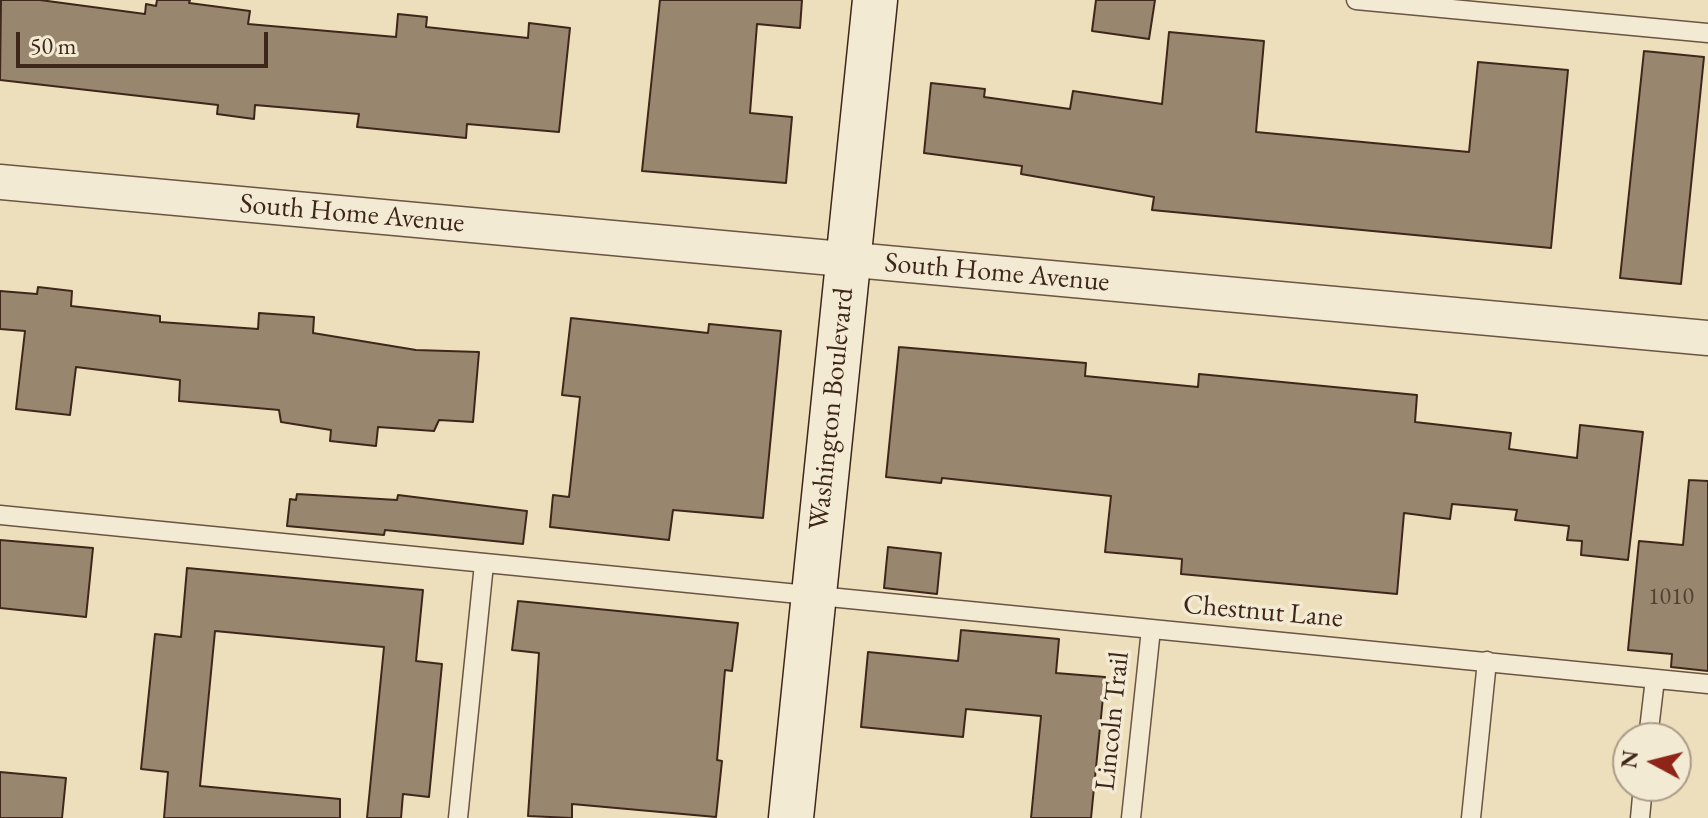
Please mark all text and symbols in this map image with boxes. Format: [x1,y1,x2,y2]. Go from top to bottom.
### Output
scale bar [20,16,272,66]
text: 50 m [30,30,77,61]
street label: South Home Avenue [238,187,466,241]
street label: South Home Avenue [883,246,1111,300]
street label: Washington Boulevard [803,286,861,532]
house number: 1010 [1648,583,1694,611]
street label: Chestnut Lane [1182,588,1344,636]
street label: Lincoln Trail [1089,650,1137,792]
north arrow [1612,722,1692,802]
text: N [1614,749,1645,770]

